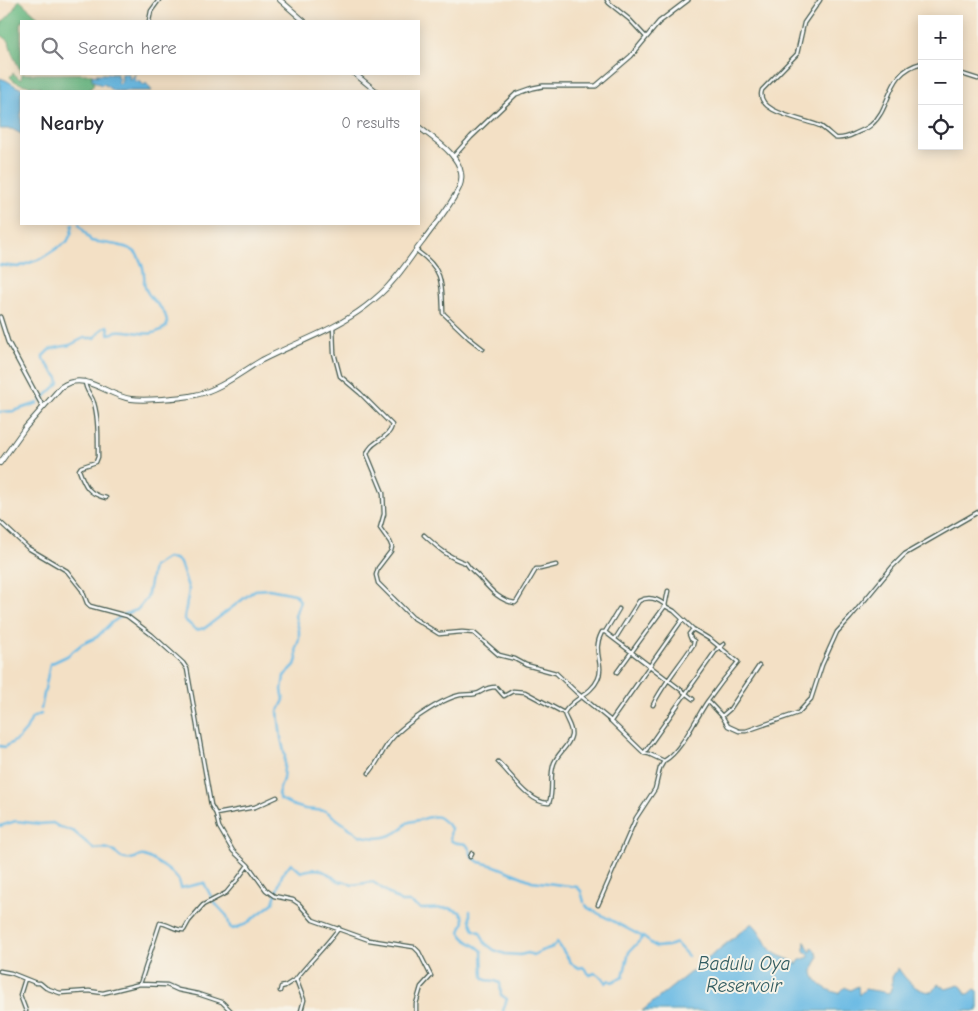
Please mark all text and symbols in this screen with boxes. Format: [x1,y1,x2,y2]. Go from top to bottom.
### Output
map controls [918,15,963,150]
button: + [918,15,963,60]
search box [20,20,420,75]
icon: search [38,34,66,62]
text: Search here [78,37,177,59]
button: − [918,60,963,105]
button: locate [918,105,963,150]
text: Nearby [40,111,104,135]
text: 0 results [341,114,400,132]
water label: Badulu Oya Reservoir [698,953,790,997]

